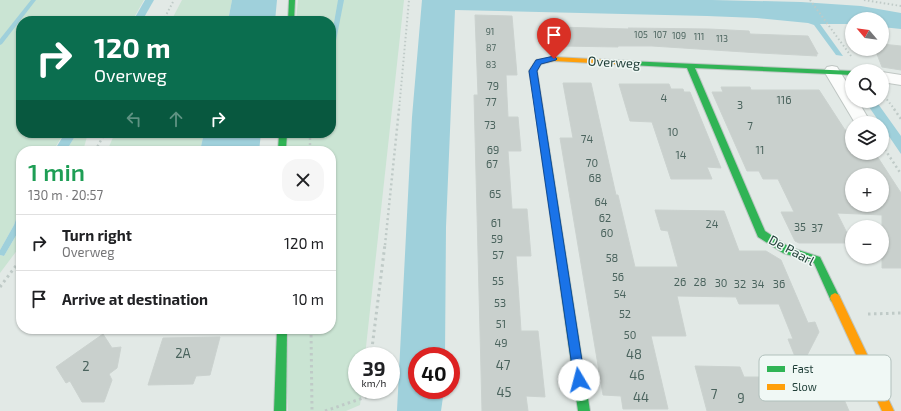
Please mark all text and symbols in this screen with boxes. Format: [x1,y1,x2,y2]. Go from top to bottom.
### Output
north arrow [845,12,889,56]
map controls [845,12,889,264]
pin [537,18,571,59]
icon: arrive [543,24,565,46]
house number: 91 [486,26,494,37]
house number: 105 [634,29,648,40]
house number: 107 [653,29,667,40]
text: 120 m [94,30,171,64]
house number: 109 [672,30,686,41]
house number: 111 [694,31,704,42]
icon: right [28,32,80,84]
house number: 113 [716,33,728,44]
house number: 87 [486,42,496,53]
street label: Overweg [587,53,641,71]
house number: 83 [486,59,496,70]
text: Overweg [94,64,167,86]
button: search [845,64,889,108]
house number: 79 [487,79,499,92]
house number: 4 [661,91,668,104]
house number: 116 [776,93,792,106]
house number: 77 [485,95,497,108]
house number: 3 [737,98,743,111]
icon: left [123,108,145,130]
icon: ahead [165,108,187,130]
icon: right [207,108,229,130]
button: layers [845,116,889,160]
house number: 73 [484,118,496,131]
house number: 7 [747,119,753,132]
house number: 10 [667,125,679,138]
house number: 74 [581,132,593,145]
house number: 69 [487,143,499,156]
house number: 11 [756,143,764,156]
house number: 14 [675,148,687,161]
house number: 70 [586,156,598,169]
text: 1 min [28,157,85,186]
house number: 67 [486,157,498,170]
button: close [282,159,324,201]
button: + [845,168,889,212]
house number: 68 [589,171,601,184]
text: 130 m · 20:57 [28,187,103,203]
house number: 65 [489,187,501,200]
house number: 64 [594,195,608,208]
house number: 62 [599,211,611,224]
house number: 61 [491,216,501,229]
house number: 24 [706,217,719,230]
house number: 35 [794,220,806,233]
button: − [845,220,889,264]
house number: 37 [811,221,823,234]
text: Turn right [62,226,132,244]
house number: 60 [601,226,613,239]
street label: De Paarl [766,231,818,269]
icon: right [28,232,50,254]
house number: 59 [491,232,503,245]
text: 120 m [284,234,324,252]
text: Overweg [62,244,115,260]
house number: 57 [492,248,504,261]
house number: 58 [606,251,618,264]
house number: 56 [612,270,624,283]
house number: 55 [492,274,504,287]
house number: 26 [674,275,686,288]
house number: 28 [694,275,706,288]
house number: 30 [715,276,727,289]
house number: 32 [734,277,746,290]
house number: 34 [752,277,765,290]
house number: 36 [773,277,785,290]
house number: 54 [614,287,627,300]
icon: arrive [28,288,50,310]
text: Arrive at destination [62,290,208,308]
text: 10 m [292,290,324,308]
house number: 53 [494,296,506,309]
house number: 52 [619,307,631,320]
house number: 51 [496,317,506,330]
house number: 50 [624,328,636,341]
house number: 49 [494,336,508,349]
house number: 2A [175,345,191,361]
house number: 48 [626,346,642,362]
speed limit sign: 40 [408,347,460,399]
legend [759,355,891,401]
text: 39 [362,356,386,380]
house number: 47 [496,357,511,373]
house number: 2 [82,358,90,374]
position arrow [558,359,600,401]
text: Fast [792,362,814,375]
house number: 46 [629,367,645,383]
text: km/h [362,377,386,389]
text: Slow [792,380,817,393]
house number: 45 [497,384,512,400]
house number: 7 [711,386,718,402]
house number: 44 [633,389,649,405]
house number: 9 [737,390,745,406]

